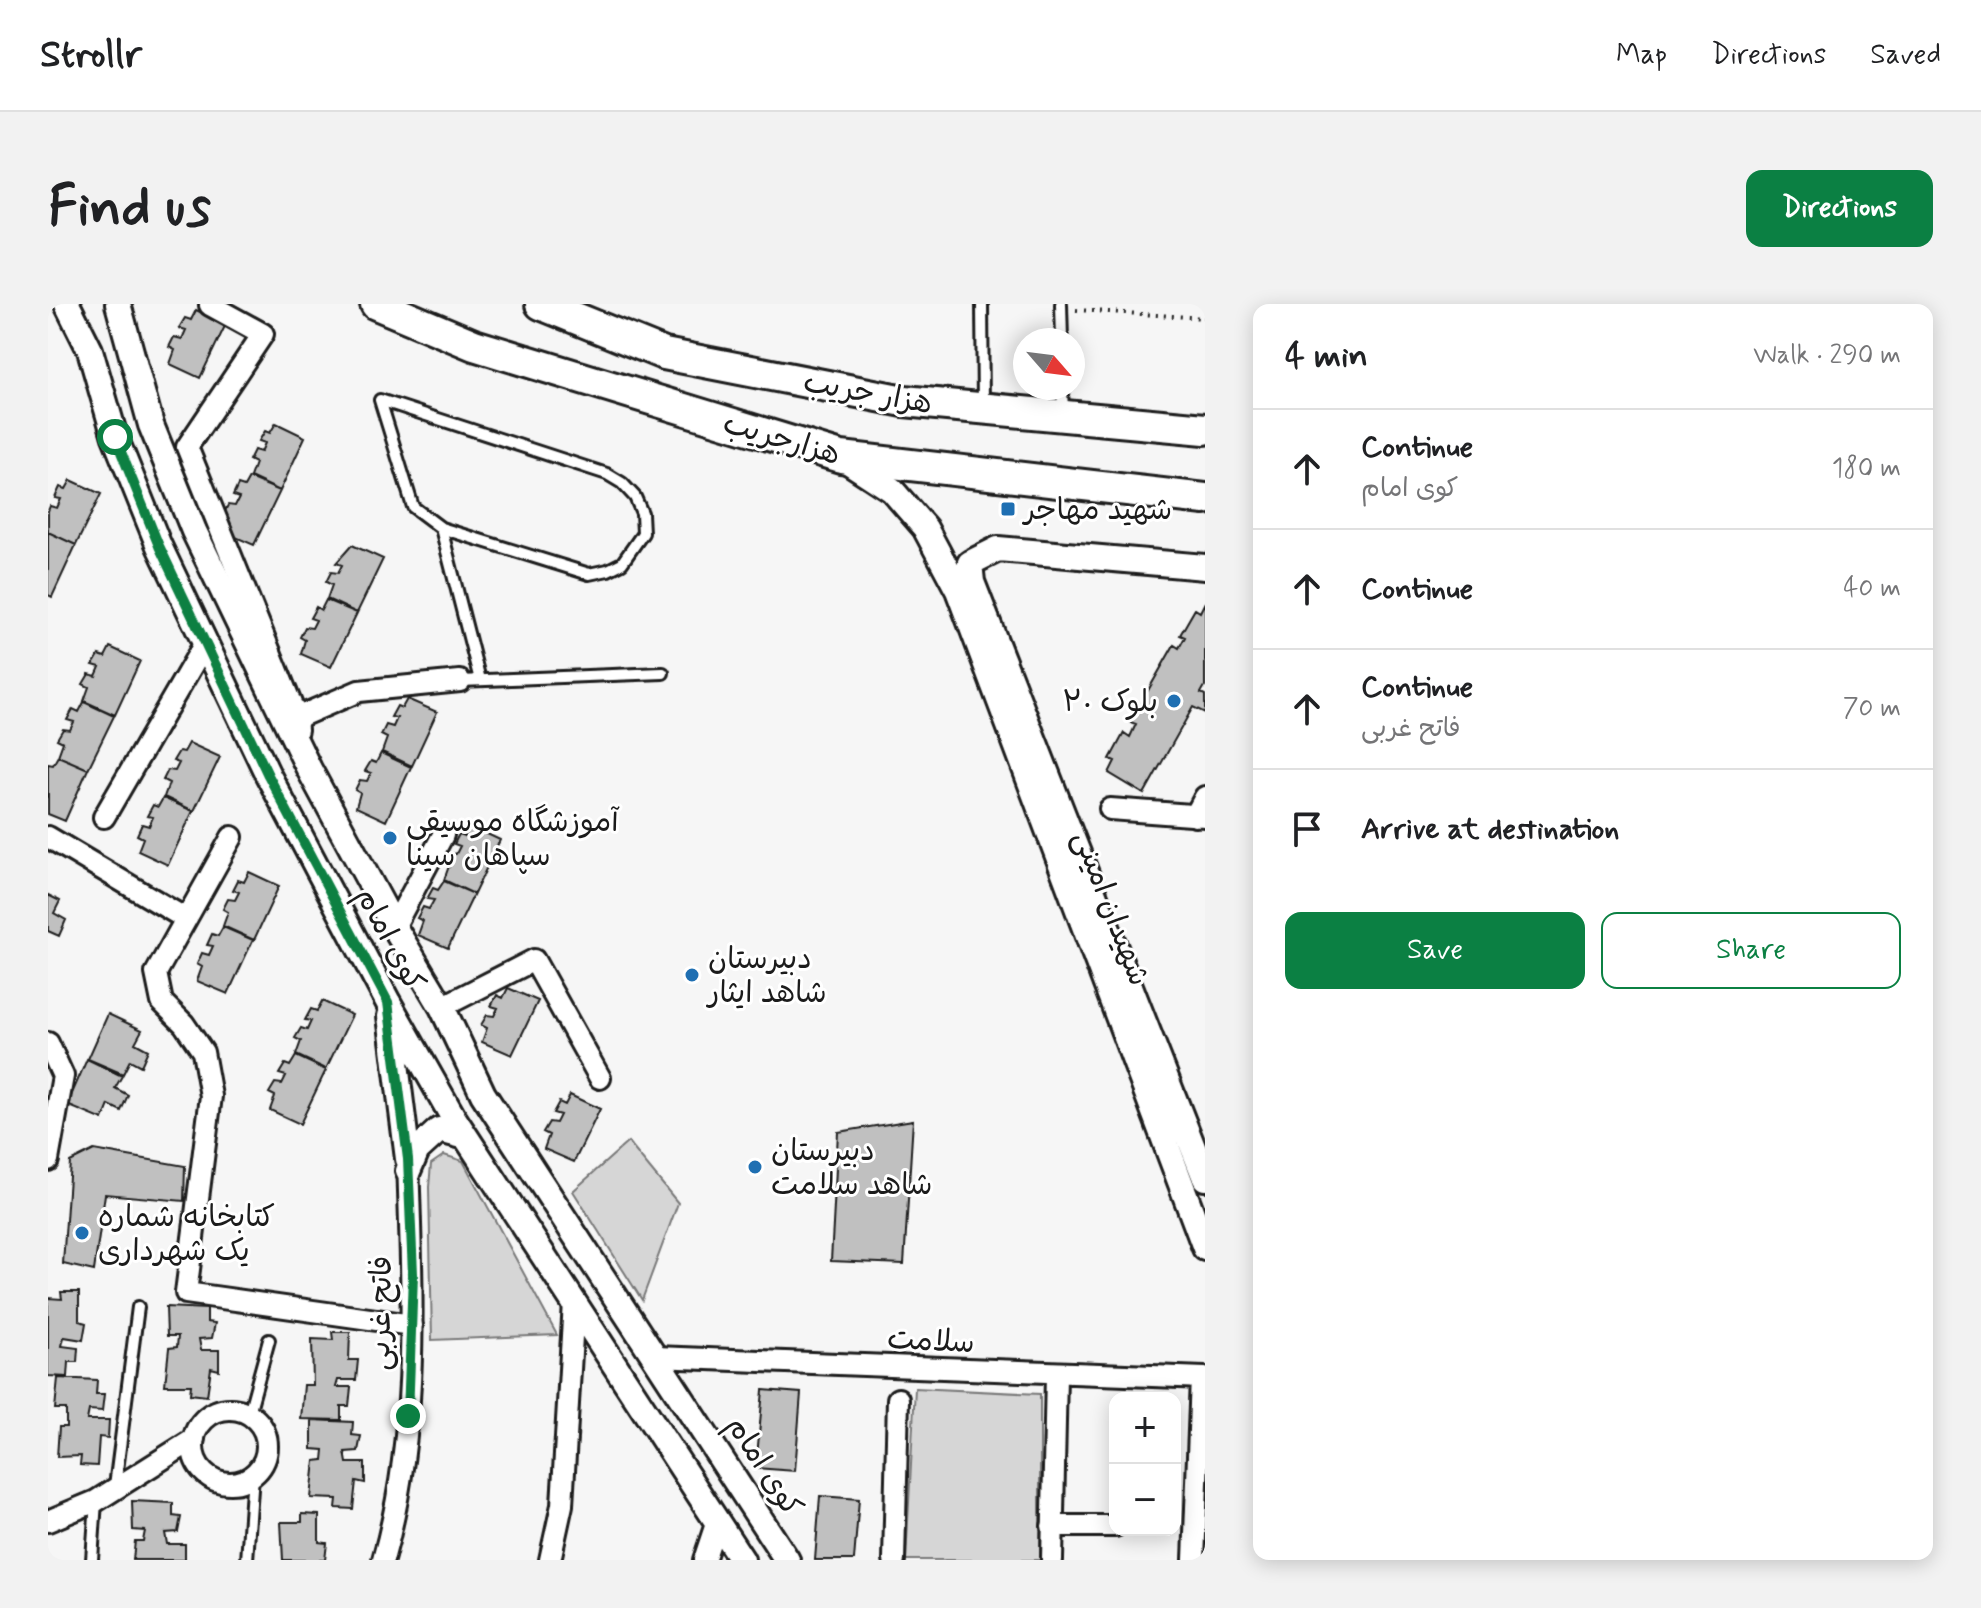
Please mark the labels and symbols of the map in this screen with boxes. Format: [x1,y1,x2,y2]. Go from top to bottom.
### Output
north arrow [1013,328,1085,400]
street label: هزار جریب [800,363,935,424]
street label: هزارجریب [718,404,845,475]
route start [97,419,133,455]
place label: شهید مهاجر [1021,491,1172,530]
marker: شهید مهاجر [999,500,1017,518]
place label: بلوک ۲۰ [1062,683,1158,722]
marker: بلوک ۲۰ [1165,692,1183,710]
place label: آموزشگاه موسیقی سپاهان سینا [406,803,620,876]
street label: شهیدان امینی [1063,825,1158,992]
marker: آموزشگاه موسیقی سپاهان سینا [381,829,399,847]
street label: کوی امام [345,881,433,999]
place label: دبیرستان شاهد ایثار [705,940,827,1013]
marker: دبیرستان شاهد ایثار [683,966,701,984]
place label: دبیرستان شاهد سلامت [771,1132,933,1205]
marker: دبیرستان شاهد سلامت [746,1158,764,1176]
place label: کتابخانه شماره یک شهرداری [98,1198,275,1271]
marker: کتابخانه شماره یک شهرداری [73,1224,91,1242]
street label: فاتح غربی [361,1255,402,1371]
street label: سلامت [886,1320,976,1363]
route end [390,1398,426,1434]
street label: کوی امام [716,1409,811,1525]

